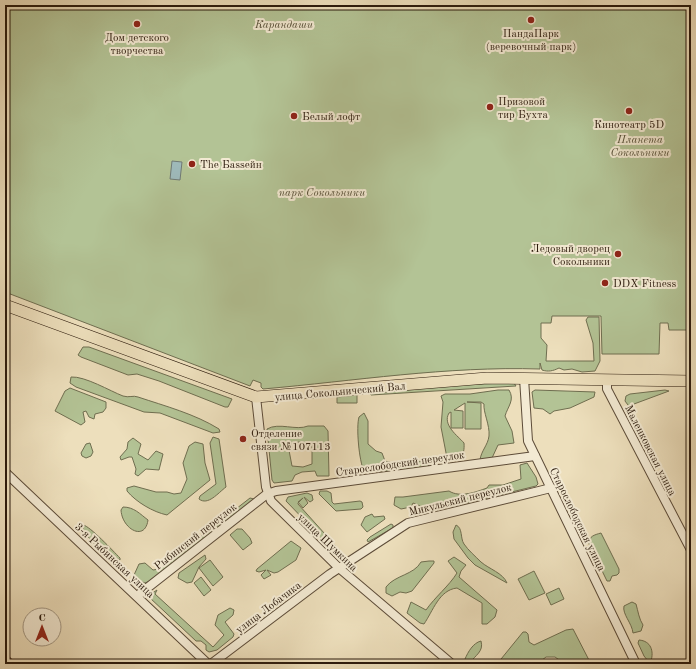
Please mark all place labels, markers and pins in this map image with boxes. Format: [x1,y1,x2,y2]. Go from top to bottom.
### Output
marker: ПандаПарк (веревочный парк) [526,15,536,25]
marker: Дом детского творчества [132,19,142,29]
place label: ПандаПарк (веревочный парк) [486,29,576,53]
place label: Дом детского творчества [105,33,169,57]
place label: Призовой тир Бухта [498,97,548,121]
marker: Призовой тир Бухта [485,102,495,112]
marker: Кинотеатр 5D [624,106,634,116]
marker: Белый лофт [289,111,299,121]
place label: Белый лофт [302,112,360,123]
place label: Кинотеатр 5D [594,120,664,131]
marker: The Баssейн [187,159,197,169]
place label: The Баssейн [200,160,262,171]
place label: Ледовый дворец Сокольники [531,244,610,268]
marker: Ледовый дворец Сокольники [613,249,623,259]
marker: DDX Fitness [600,278,610,288]
place label: DDX Fitness [613,279,677,290]
place label: Отделение связи №107113 [251,429,331,453]
marker: Отделение связи №107113 [238,434,248,444]

